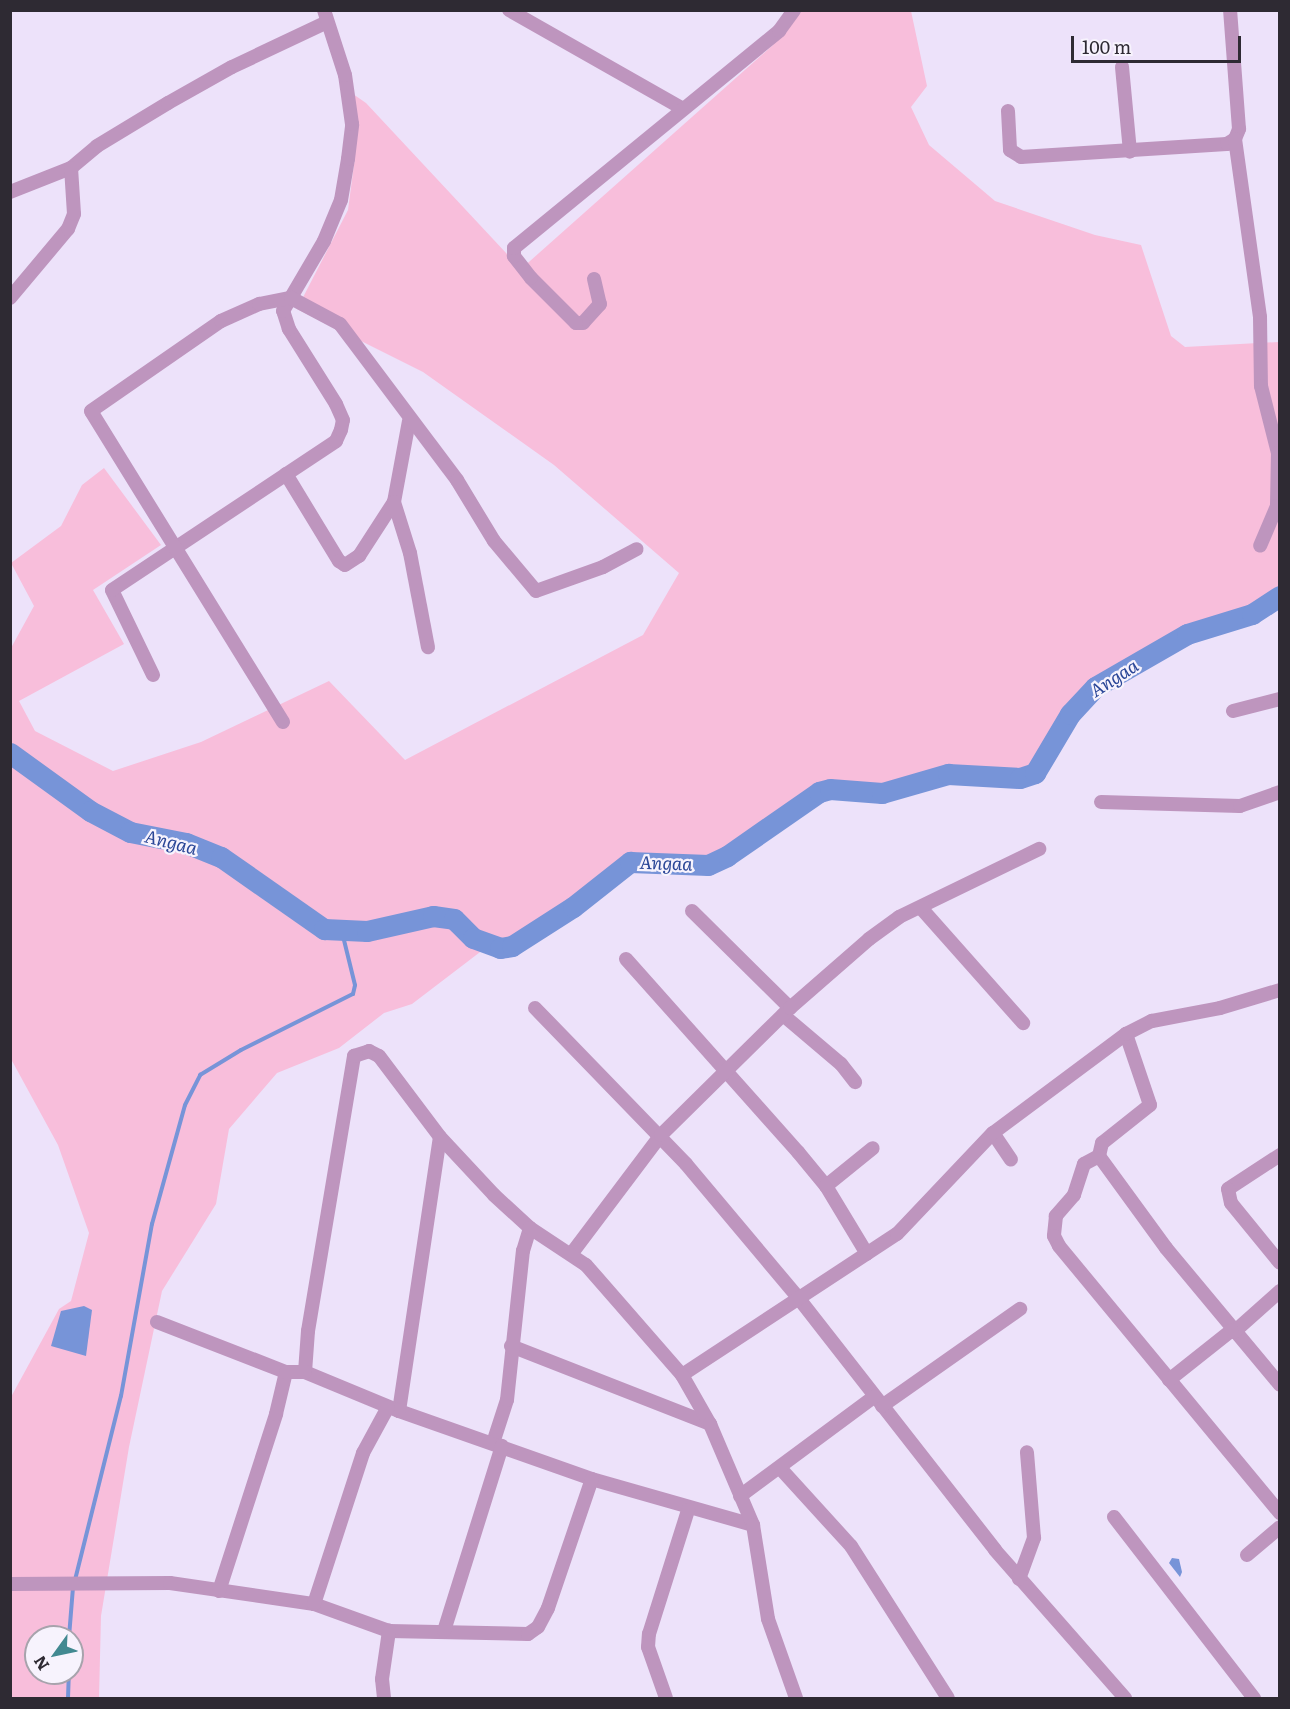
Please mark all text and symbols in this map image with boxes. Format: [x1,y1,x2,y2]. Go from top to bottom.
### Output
scale bar [1074,24,1244,62]
text: 100 m [1082,33,1131,60]
water label: Angaa [1086,654,1142,702]
water label: Angaa [143,825,199,859]
water label: Angaa [639,851,693,875]
north arrow [24,1625,84,1685]
text: N [27,1652,54,1676]

